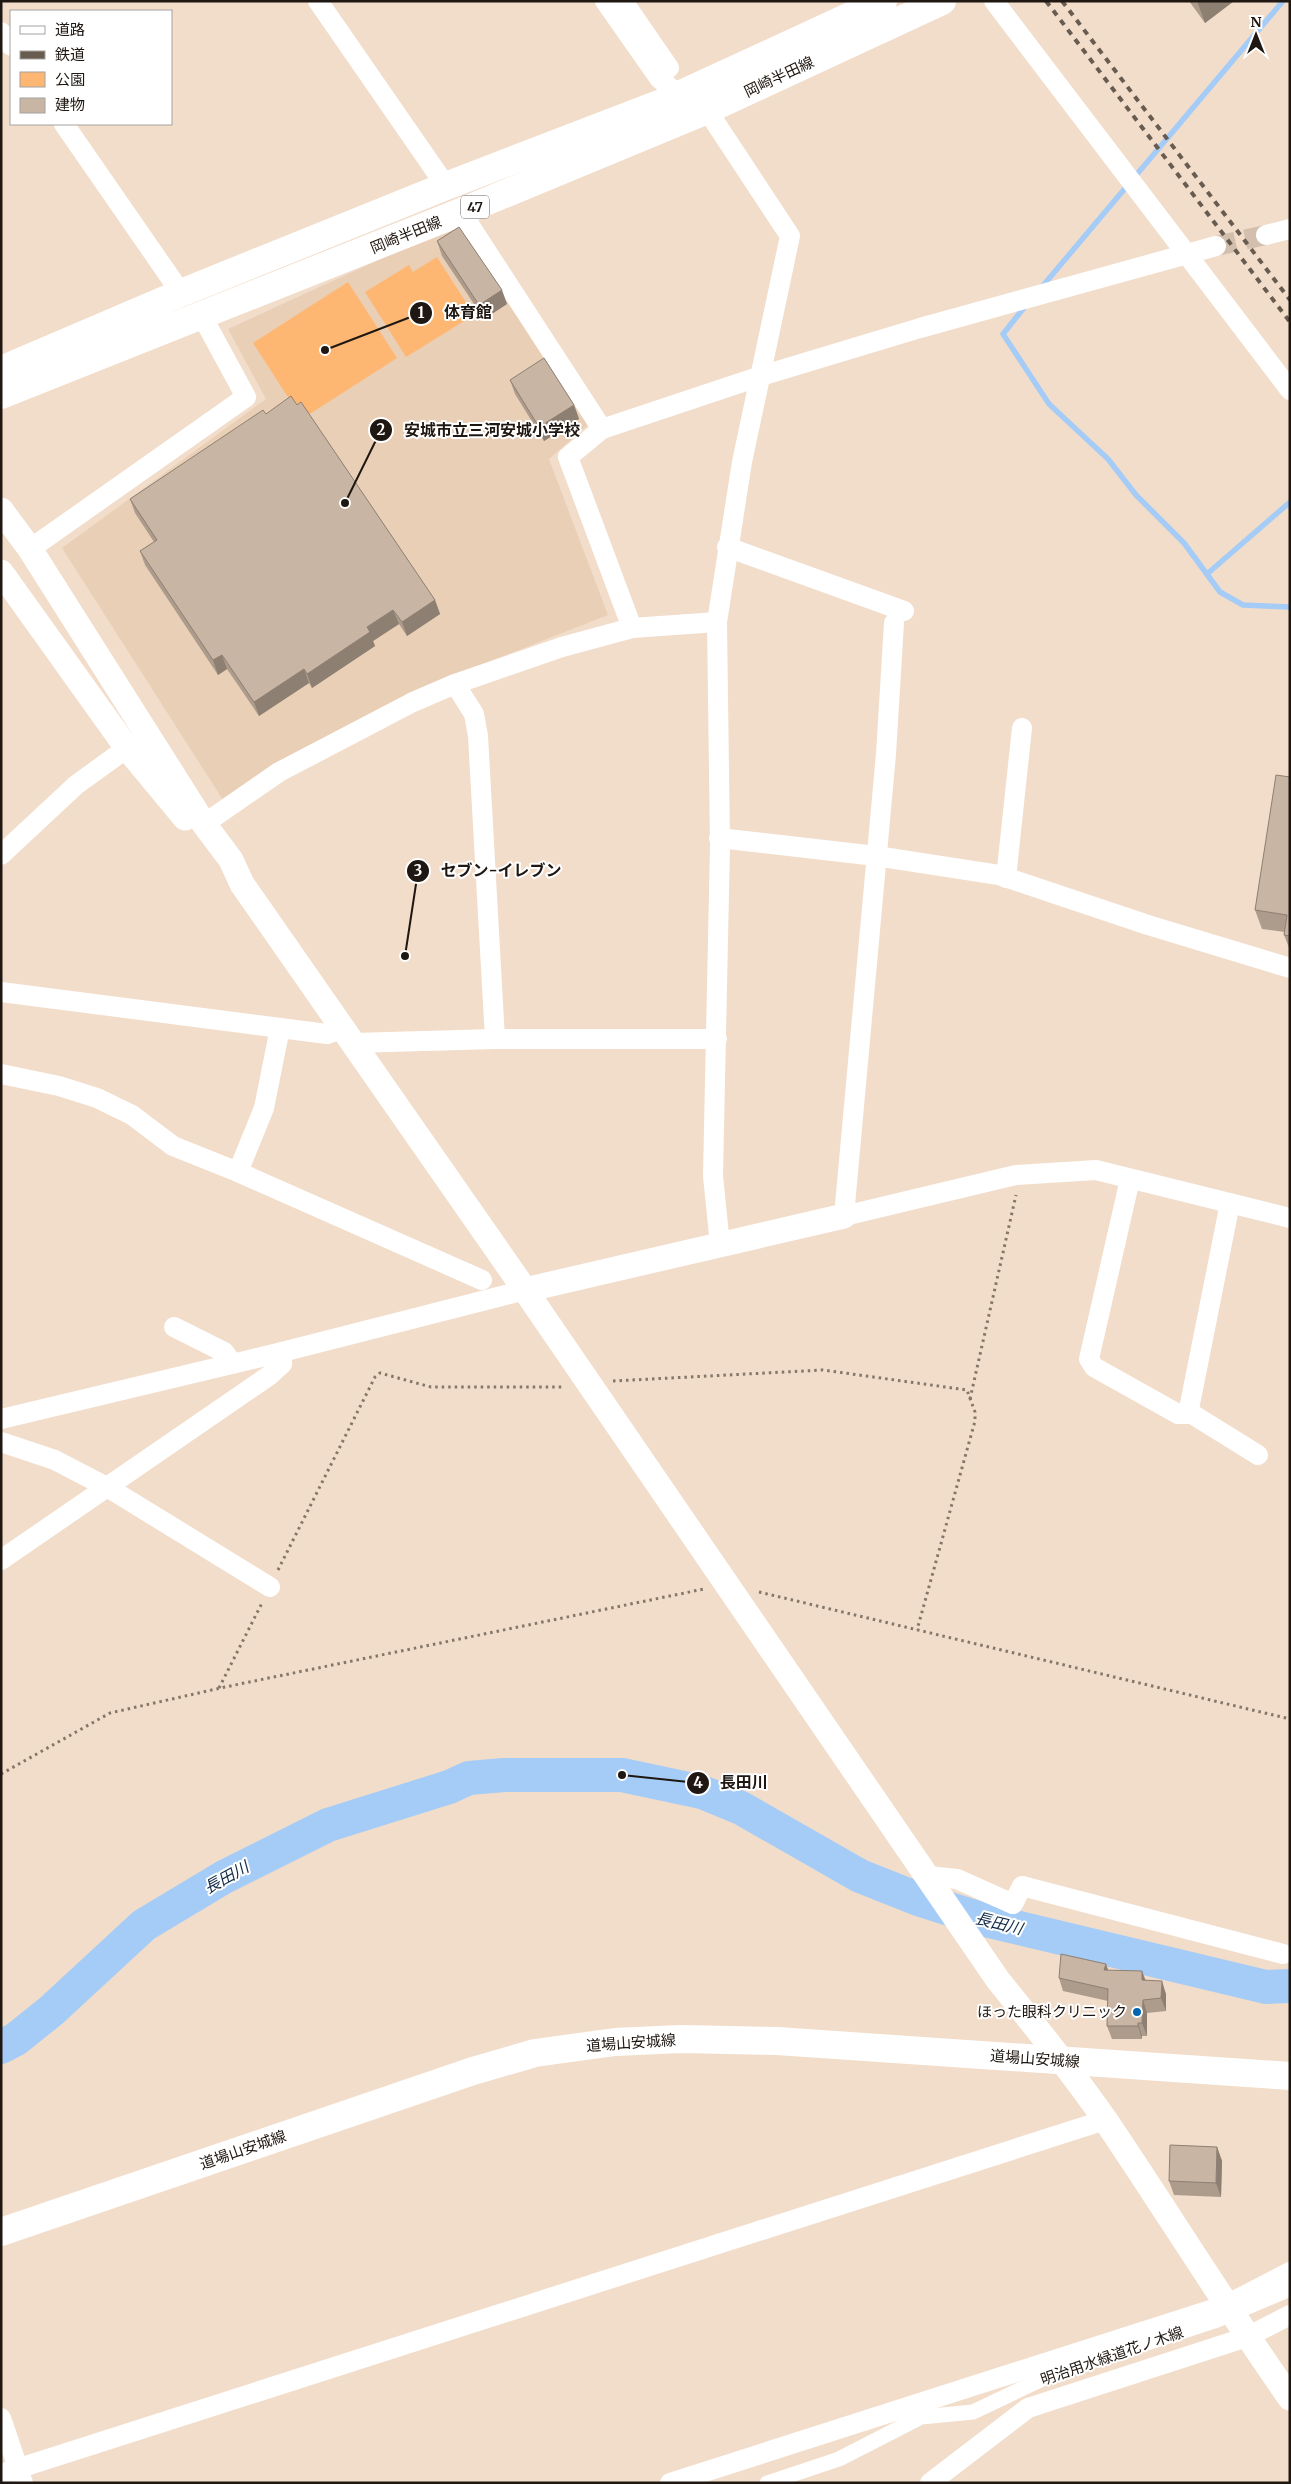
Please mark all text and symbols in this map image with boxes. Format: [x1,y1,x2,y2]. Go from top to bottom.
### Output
legend [10,10,172,125]
north arrow [1231,10,1281,60]
text: N [1250,13,1262,31]
text: 道路 [55,20,85,39]
text: 鉄道 [55,45,85,64]
street label: 岡崎半田線 [741,52,817,101]
text: 公園 [55,70,85,89]
text: 建物 [55,95,85,114]
road number: 47 [461,196,489,218]
street label: 岡崎半田線 [367,212,444,257]
callout: 体育館 [409,297,502,328]
text: 体育館 [444,302,492,322]
text: 1 [418,303,425,322]
callout: 安城市立三河安城小学校 [369,415,590,446]
text: 2 [377,420,386,439]
text: 安城市立三河安城小学校 [404,420,580,440]
callout: セブン-イレブン [405,855,572,886]
text: セブン-イレブン [440,860,562,880]
text: 3 [414,861,422,880]
callout: 長田川 [685,1767,778,1798]
text: 長田川 [720,1772,768,1792]
text: 4 [693,1773,703,1792]
water label: 長田川 [200,1856,254,1897]
water label: 長田川 [973,1907,1027,1939]
place label: ほった眼科クリニック [977,2002,1127,2021]
marker: ほった眼科クリニック [1131,2006,1143,2018]
street label: 道場山安城線 [585,2030,677,2055]
street label: 道場山安城線 [989,2046,1081,2071]
street label: 道場山安城線 [197,2126,288,2173]
street label: 明治用水緑道花ノ木線 [1038,2322,1186,2389]

